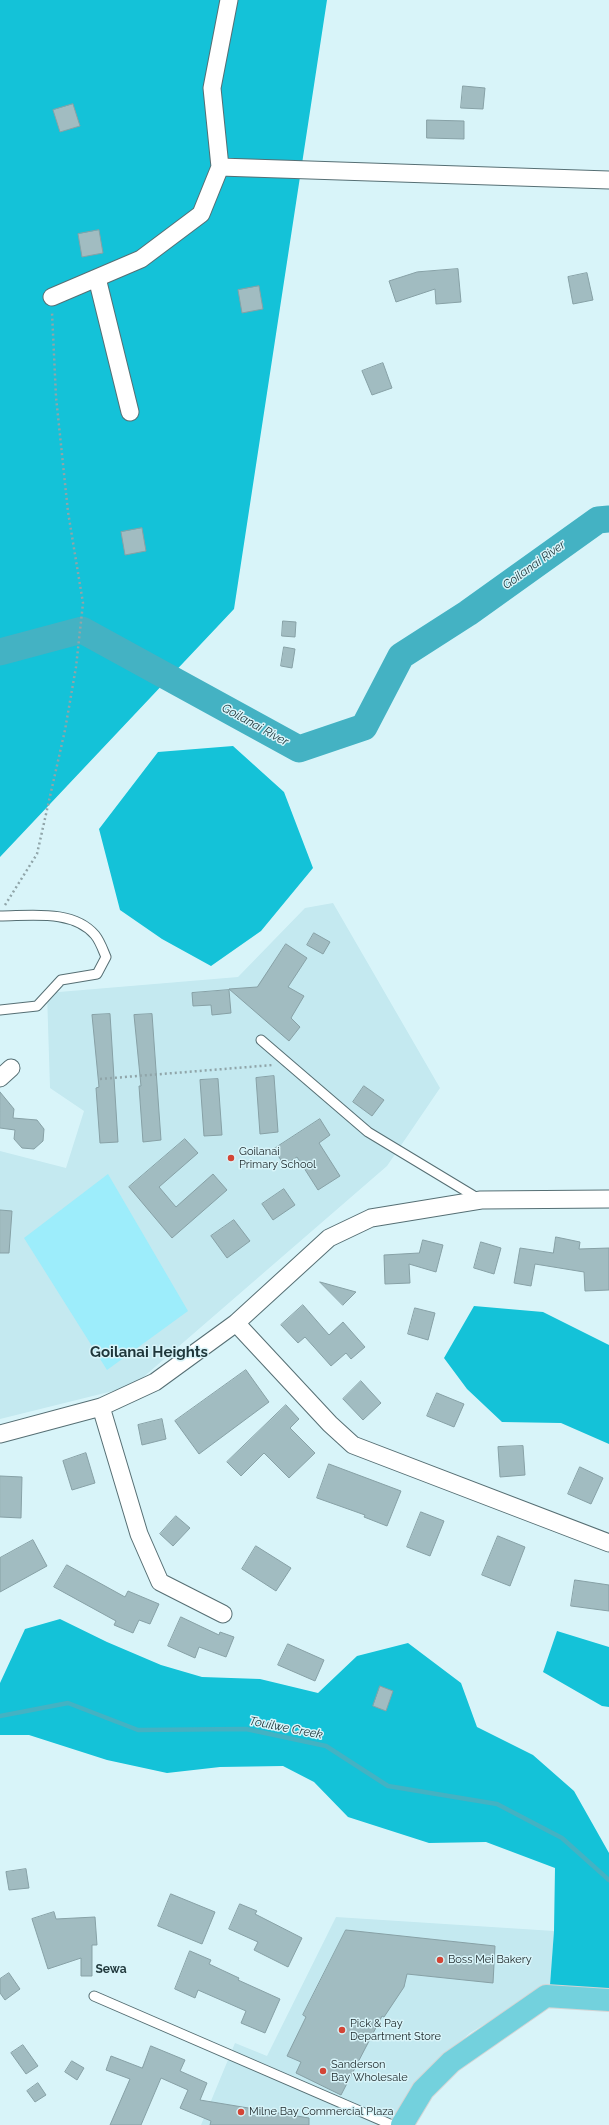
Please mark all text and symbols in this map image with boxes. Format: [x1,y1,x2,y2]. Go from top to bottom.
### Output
water label: Goilanai River [500,537,568,593]
water label: Goilanai River [219,701,291,749]
place label: Goilanai Primary School [239,1145,316,1171]
marker: Goilanai Primary School [226,1153,236,1163]
district label: Goilanai Heights [90,1343,208,1361]
water label: Touilwe Creek [248,1714,324,1742]
place label: Boss Mei Bakery [448,1953,532,1967]
marker: Boss Mei Bakery [435,1955,445,1965]
district label: Sewa [95,1962,127,1976]
place label: Pick & Pay Department Store [350,2017,441,2043]
marker: Pick & Pay Department Store [337,2025,347,2035]
place label: Sanderson Bay Wholesale [331,2058,408,2084]
marker: Sanderson Bay Wholesale [318,2066,328,2076]
place label: Milne Bay Commercial Plaza [249,2105,394,2119]
marker: Milne Bay Commercial Plaza [236,2107,246,2117]

